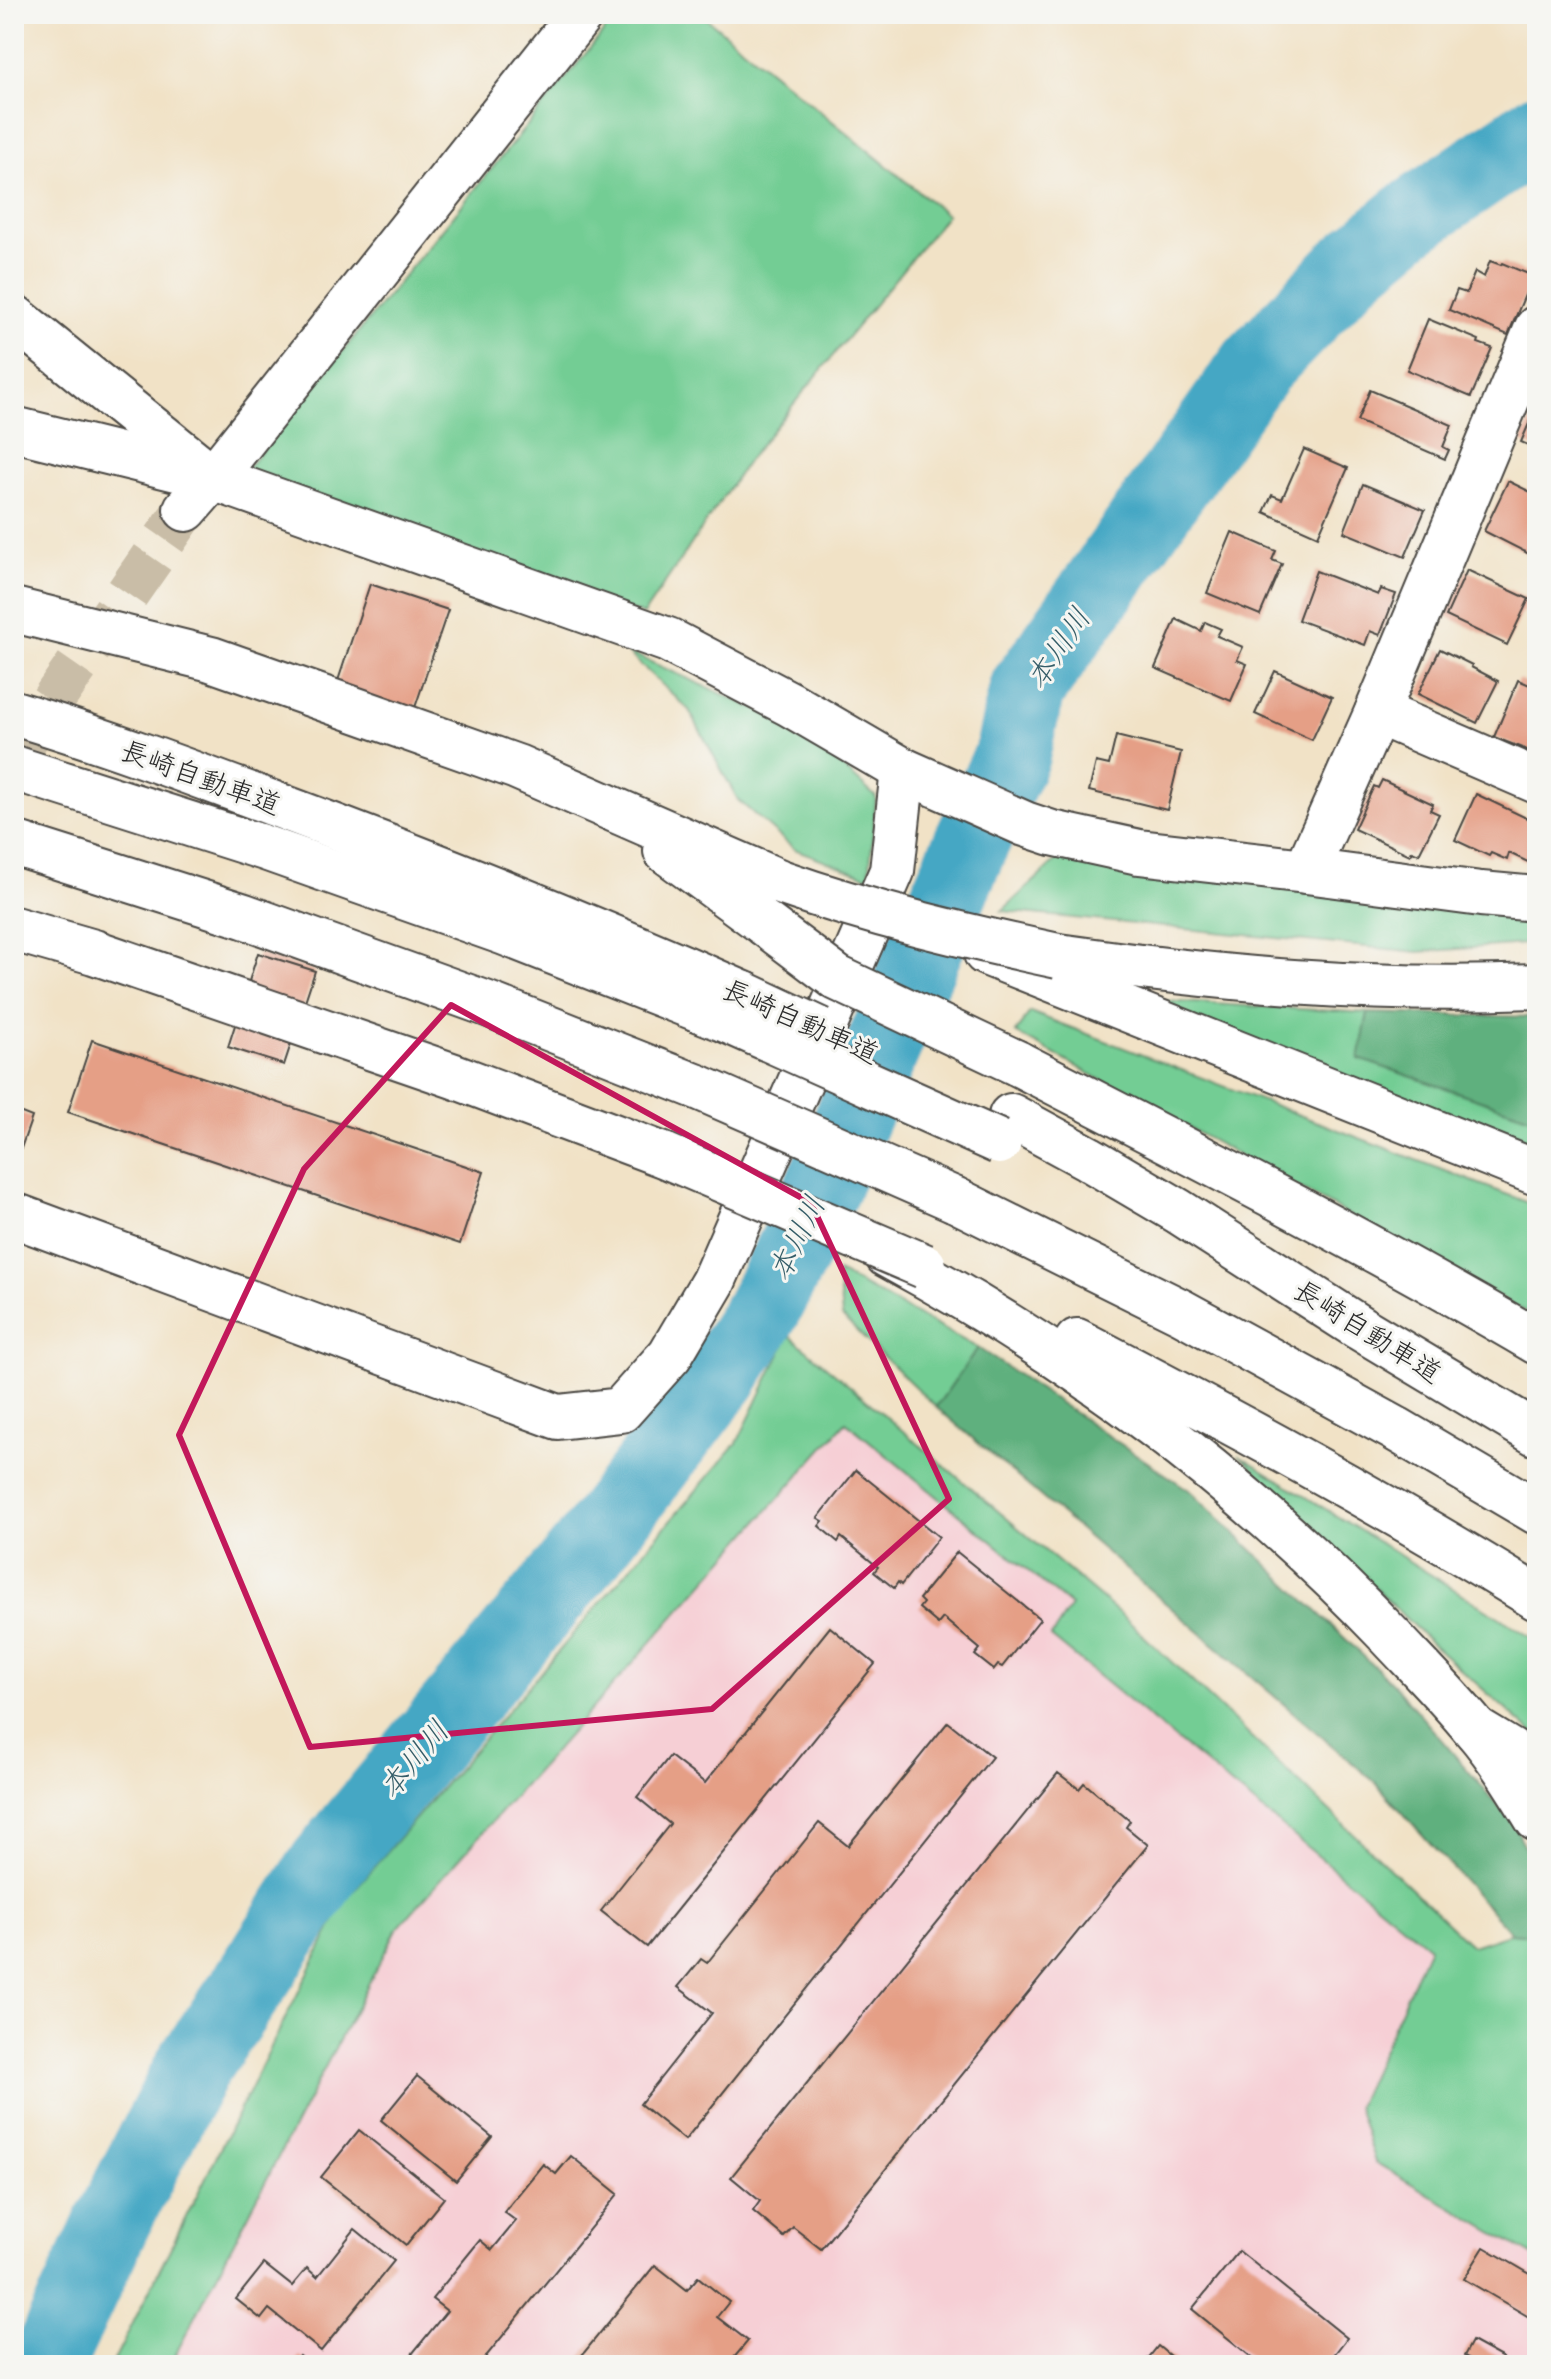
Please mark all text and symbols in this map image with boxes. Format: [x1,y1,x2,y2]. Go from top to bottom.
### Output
water label: 本川川 [1017,600,1104,699]
street label: 長崎自動車道 [114,732,286,828]
street label: 長崎自動車道 [714,971,885,1077]
water label: 本川川 [760,1189,839,1289]
street label: 長崎自動車道 [1284,1272,1448,1396]
water label: 本川川 [371,1712,462,1810]

